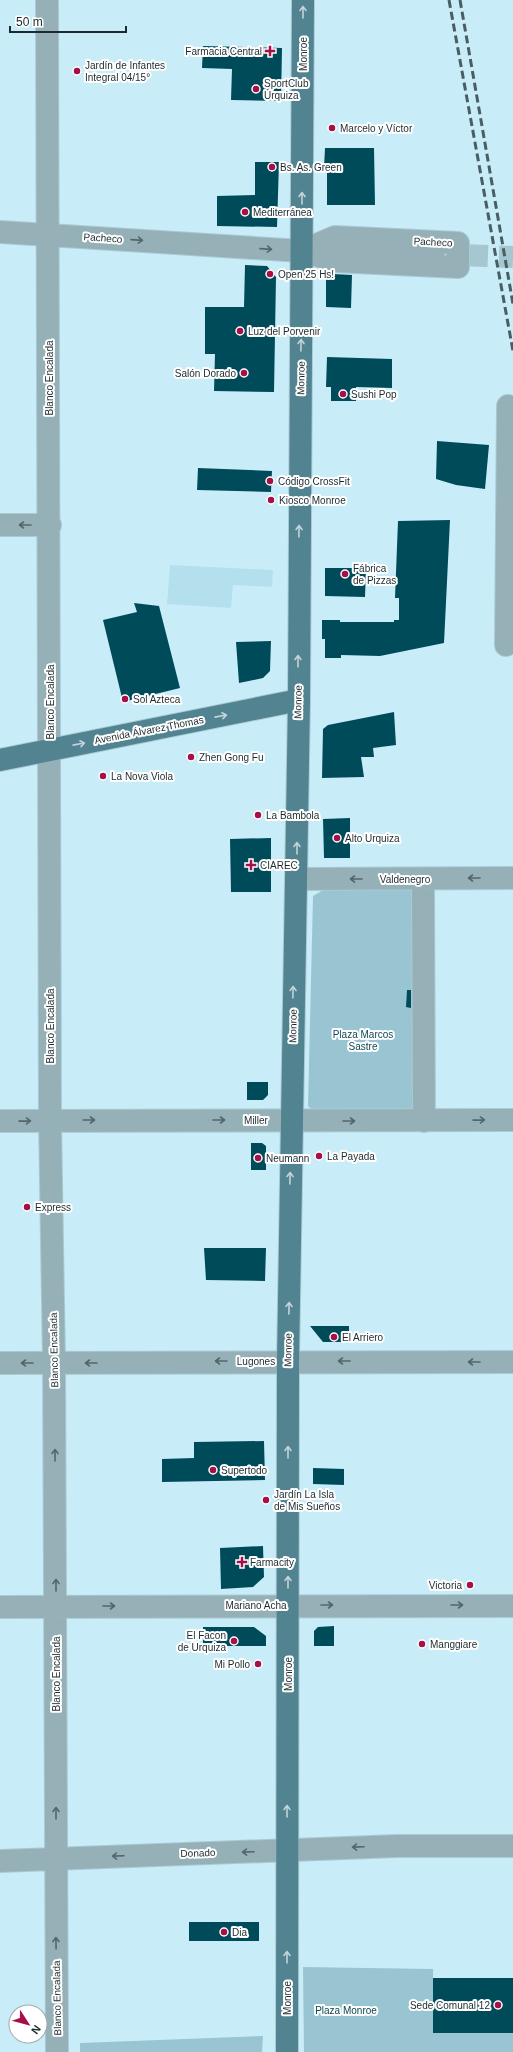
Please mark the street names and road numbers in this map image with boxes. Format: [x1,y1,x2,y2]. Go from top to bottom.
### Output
street label: Monroe [298,37,309,71]
street label: Pacheco [83,231,123,245]
street label: Pacheco [413,235,453,249]
street label: Blanco Encalada [44,340,55,416]
street label: Monroe [295,361,307,395]
street label: Blanco Encalada [45,664,56,740]
street label: Monroe [292,685,304,719]
street label: Avenida Álvarez Thomas [93,713,204,746]
street label: Valdenegro [380,874,431,885]
street label: Blanco Encalada [45,988,56,1064]
street label: Monroe [287,1009,299,1043]
street label: Miller [244,1115,269,1126]
street label: Blanco Encalada [48,1312,60,1388]
street label: Monroe [282,1333,294,1367]
street label: Lugones [237,1356,275,1367]
street label: Mariano Acha [225,1600,287,1611]
street label: Blanco Encalada [51,1636,62,1712]
street label: Monroe [283,1657,294,1691]
street label: Donado [180,1847,216,1859]
street label: Blanco Encalada [51,1960,63,2036]
street label: Monroe [282,1981,293,2015]

